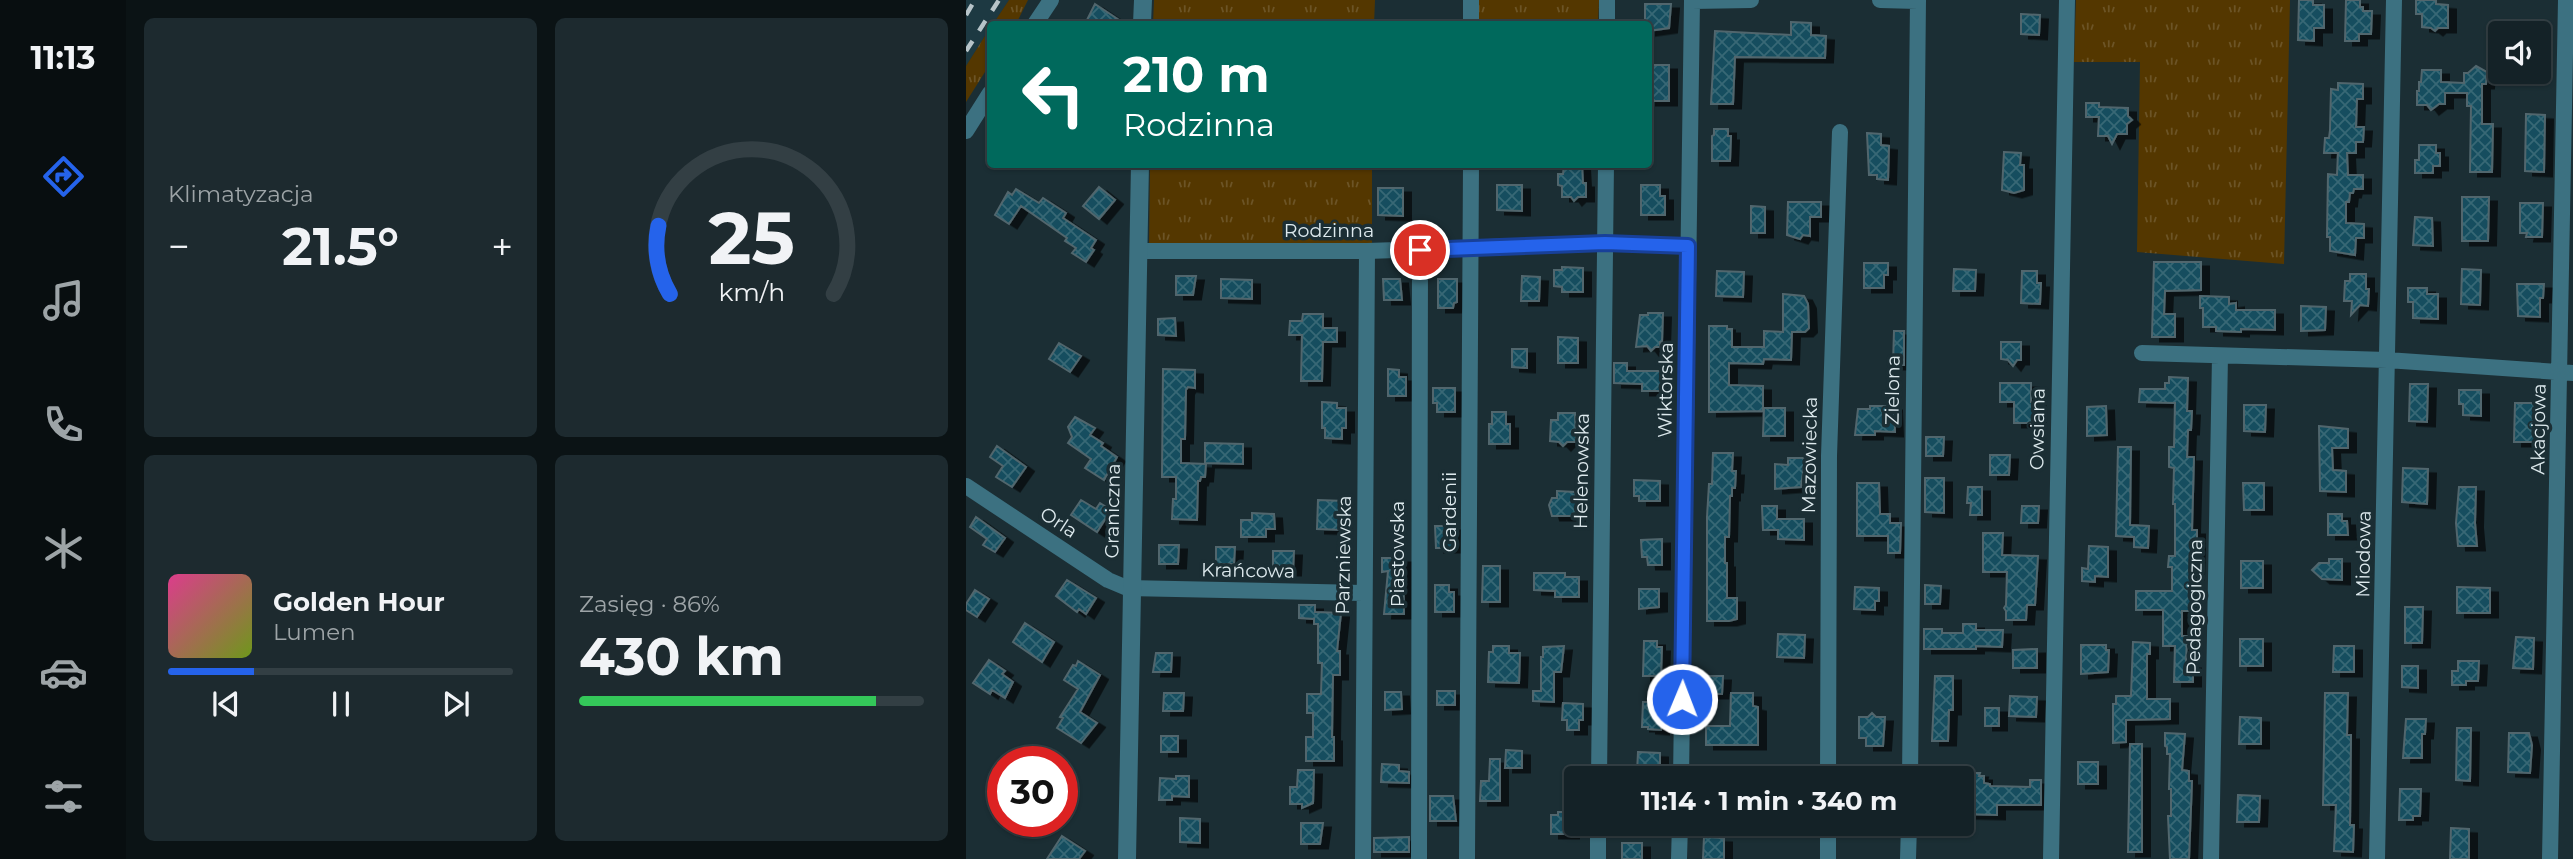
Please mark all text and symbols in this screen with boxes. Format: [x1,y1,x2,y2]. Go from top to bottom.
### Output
map controls [2488,21,2551,84]
button: sound [2488,21,2551,84]
text: 11:13 [31,38,95,77]
text: 210 m [1123,45,1270,104]
icon: left [1008,49,1099,140]
text: Rodzinna [1123,105,1275,144]
icon: directions [39,152,88,201]
text: Klimatyzacja [168,180,314,208]
text: 25 [708,194,795,282]
text: 21.5° [282,215,399,278]
street label: Rodzinna [1284,219,1374,242]
pin [1390,220,1450,280]
text: − [168,223,190,270]
text: + [491,223,513,270]
icon: arrive [1401,231,1439,269]
icon: music [39,276,88,325]
text: km/h [718,276,785,306]
street label: Wiktorska [1653,342,1678,438]
street label: Zielona [1880,355,1905,425]
street label: Akacjowa [2526,383,2551,475]
street label: Owsiana [2025,388,2050,470]
street label: Mazowiecka [1797,396,1822,514]
icon: phone [39,400,88,449]
street label: Helenowska [1569,413,1594,529]
street label: Graniczna [1100,463,1125,559]
street label: Gardenii [1438,472,1461,552]
street label: Parzniewska [1331,495,1356,615]
street label: Piastowska [1386,501,1409,607]
street label: Orla [1036,502,1082,543]
street label: Miodowa [2351,510,2376,598]
icon: climate [39,524,88,573]
street label: Pedagogiczna [2182,539,2207,675]
street label: Krańcowa [1201,558,1295,583]
text: Golden Hour [273,586,445,618]
text: Zasięg · 86% [579,590,720,618]
text: Lumen [273,618,356,646]
text: 430 km [579,625,784,688]
icon: car [39,648,88,697]
position arrow [1645,662,1719,736]
icon: previous [207,685,245,723]
icon: pause [322,685,360,723]
icon: next [437,685,475,723]
speed limit sign: 30 [987,746,1078,837]
icon: filters [39,772,88,821]
text: 11:14 · 1 min · 340 m [1641,785,1897,817]

